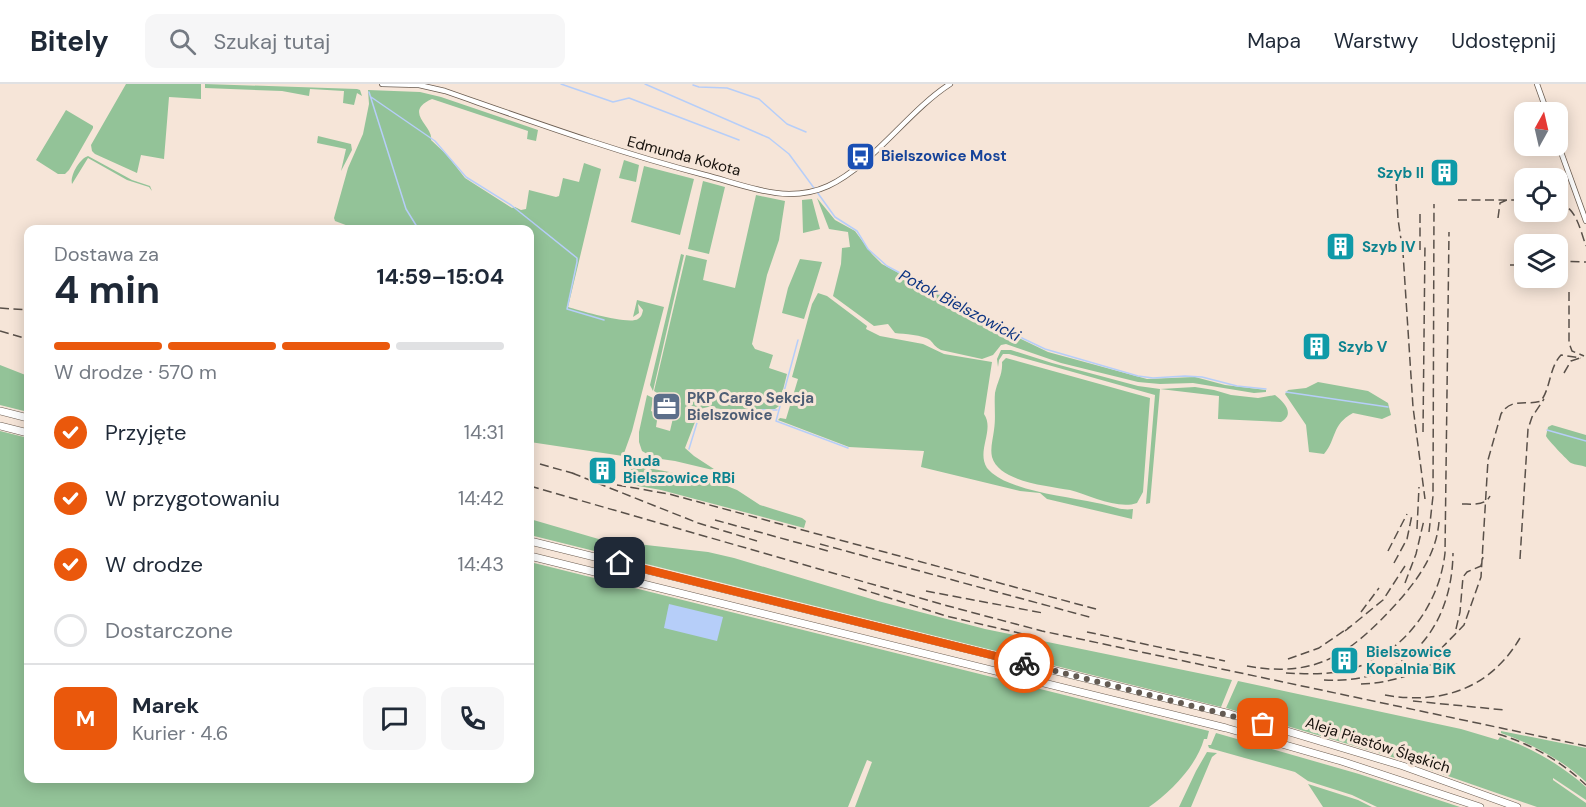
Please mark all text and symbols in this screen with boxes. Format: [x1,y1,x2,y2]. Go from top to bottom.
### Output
search box [145,14,565,68]
text: Bitely [30,23,109,60]
icon: search [166,25,199,58]
text: Szukaj tutaj [214,27,330,56]
text: Mapa [1247,27,1301,55]
text: Warstwy [1334,27,1418,55]
text: Udostępnij [1451,27,1556,55]
north arrow [1514,102,1568,156]
map controls [1514,102,1568,288]
street label: Edmunda Kokota [625,131,743,181]
bus stop icon: Bielszowice Most [844,140,876,172]
place label: Bielszowice Most [881,146,1007,166]
building icon: Szyb II [1429,157,1461,189]
place label: Szyb II [1377,163,1424,183]
button: locate [1514,168,1568,222]
building icon: Szyb IV [1325,231,1357,263]
button: layers [1514,234,1568,288]
place label: Szyb IV [1362,237,1416,257]
text: Dostawa za [54,241,159,267]
text: 14:59–15:04 [377,262,504,291]
text: 4 min [54,264,160,315]
water label: Potok Bielszowicki [895,265,1025,347]
building icon: Szyb V [1301,331,1333,363]
place label: Szyb V [1338,337,1388,357]
text: W drodze · 570 m [54,359,217,385]
place label: PKP Cargo Sekcja Bielszowice [687,388,814,425]
office icon: PKP Cargo Sekcja Bielszowice [650,391,682,423]
icon: check [54,416,87,449]
text: Przyjęte [105,418,187,447]
text: 14:31 [464,419,504,445]
place label: Ruda Bielszowice RBi [623,451,735,488]
building icon: Ruda Bielszowice RBi [586,454,618,486]
icon: check [54,482,87,515]
text: W przygotowaniu [105,484,280,513]
text: 14:42 [458,485,504,511]
pin [594,537,645,588]
icon: home [603,546,636,579]
icon: check [54,548,87,581]
text: W drodze [105,550,203,579]
text: 14:43 [458,551,504,577]
text: Dostarczone [105,616,233,645]
courier [994,633,1054,693]
place label: Bielszowice Kopalnia BiK [1366,642,1456,679]
building icon: Bielszowice Kopalnia BiK [1329,645,1361,677]
icon: bike [1008,647,1041,680]
button: chat [363,687,426,750]
button: phone [441,687,504,750]
text: Marek [132,691,199,720]
pin [1237,698,1288,749]
text: M [76,704,95,733]
icon: bag [1246,707,1279,740]
street label: Aleja Piastów Śląskich [1303,712,1453,778]
text: Kurier · 4.6 [132,720,228,746]

